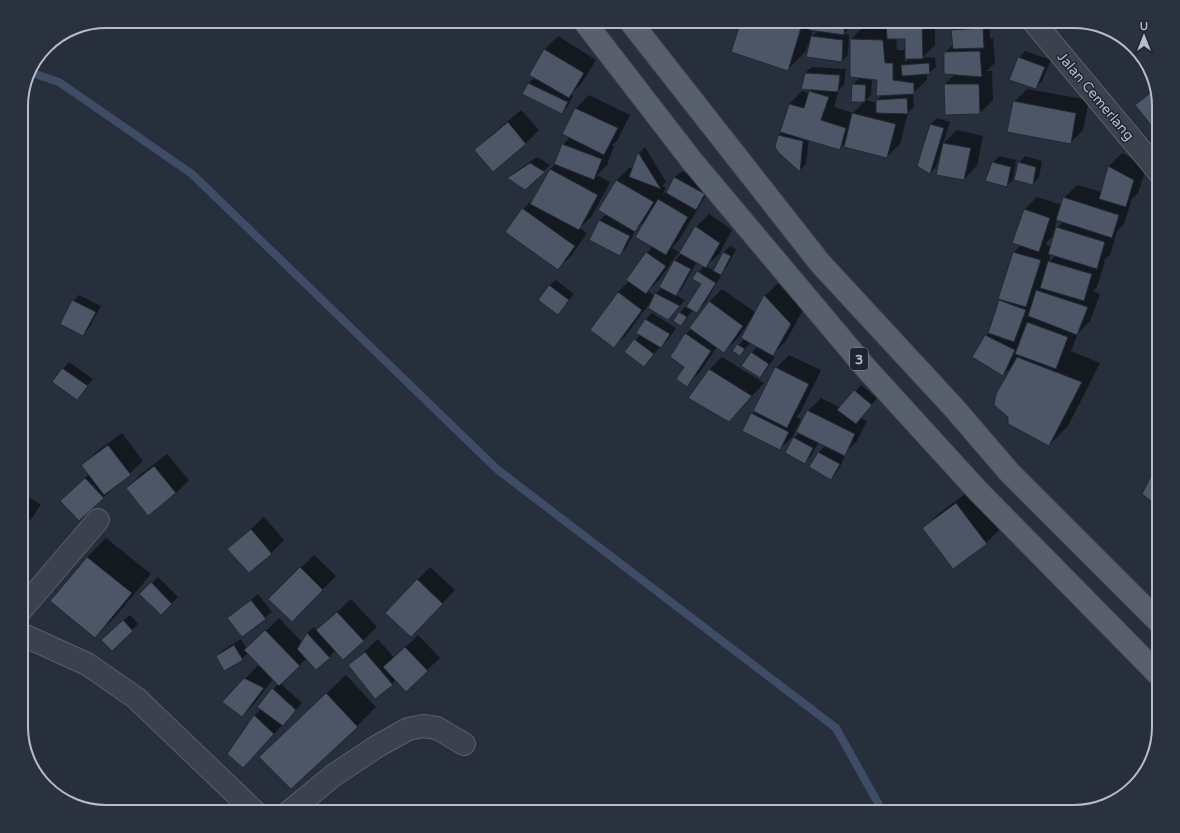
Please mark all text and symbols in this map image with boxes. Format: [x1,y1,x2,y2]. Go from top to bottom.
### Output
north arrow [1124,16,1164,56]
text: U [1140,20,1148,33]
street label: Jalan Cemerlang [1054,49,1138,144]
road number: 3 [850,348,868,370]

